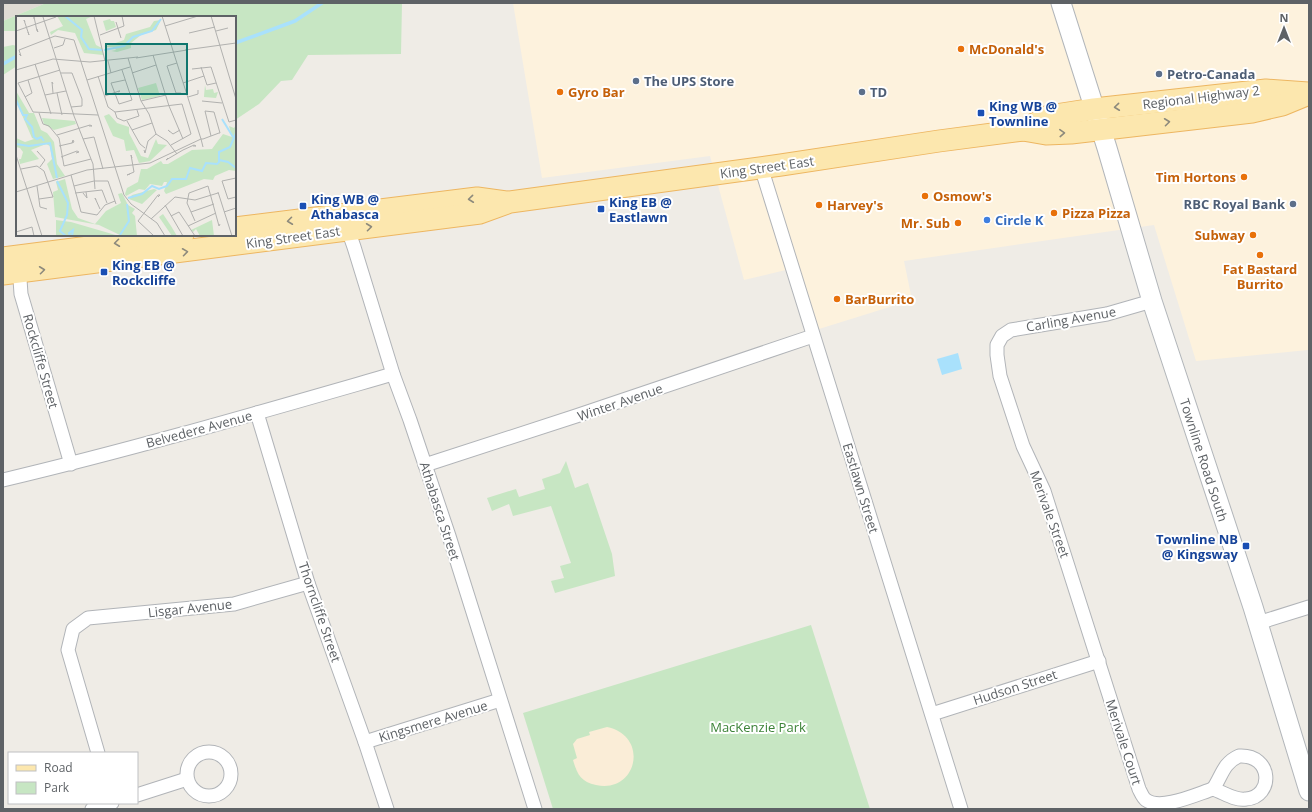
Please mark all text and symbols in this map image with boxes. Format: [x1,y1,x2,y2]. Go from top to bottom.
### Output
north arrow [1264,8,1304,48]
text: N [1280,10,1288,25]
inset map [16,16,236,236]
place label: McDonald's [969,40,1044,58]
marker: McDonald's [956,44,966,54]
place label: Petro-Canada [1167,65,1255,83]
marker: Petro-Canada [1154,69,1164,79]
place label: The UPS Store [644,72,734,90]
marker: The UPS Store [631,76,641,86]
street label: Regional Highway 2 [1141,81,1261,113]
place label: Gyro Bar [568,83,625,101]
place label: TD [870,83,887,101]
marker: Gyro Bar [555,87,565,97]
marker: TD [857,87,867,97]
place label: King WB @ Townline [989,97,1058,130]
one-way arrow [1114,102,1120,111]
marker: King WB @ Townline [976,108,986,118]
one-way arrow [1164,117,1170,126]
one-way arrow [1059,129,1065,138]
street label: King Street East [719,151,815,182]
place label: Tim Hortons [1156,168,1236,186]
marker: Tim Hortons [1239,172,1249,182]
place label: Osmow's [933,187,992,205]
place label: King WB @ Athabasca [311,190,380,223]
marker: Osmow's [920,191,930,201]
place label: King EB @ Eastlawn [609,193,672,226]
one-way arrow [468,194,474,203]
place label: RBC Royal Bank [1184,195,1286,213]
place label: Harvey's [827,196,883,214]
marker: RBC Royal Bank [1288,199,1298,209]
marker: Harvey's [814,200,824,210]
marker: King WB @ Athabasca [298,201,308,211]
marker: King EB @ Eastlawn [596,204,606,214]
place label: Pizza Pizza [1062,204,1131,222]
marker: Pizza Pizza [1049,208,1059,218]
place label: Circle K [995,211,1044,229]
place label: Mr. Sub [901,214,950,232]
marker: Circle K [982,215,992,225]
one-way arrow [287,217,293,226]
marker: Mr. Sub [953,218,963,228]
street label: King Street East [245,221,341,252]
one-way arrow [366,223,372,232]
place label: Subway [1195,226,1246,244]
marker: Subway [1248,230,1258,240]
one-way arrow [114,239,120,248]
one-way arrow [182,248,188,257]
marker: Fat Bastard Burrito [1255,250,1265,260]
place label: King EB @ Rockcliffe [112,256,176,289]
place label: Fat Bastard Burrito [1223,260,1297,293]
one-way arrow [39,266,45,275]
marker: King EB @ Rockcliffe [99,267,109,277]
place label: BarBurrito [845,290,914,308]
marker: BarBurrito [832,294,842,304]
street label: Carling Avenue [1025,302,1117,336]
street label: Rockcliffe Street [19,312,63,411]
street label: Winter Avenue [575,379,665,425]
street label: Townline Road South [1176,396,1232,524]
street label: Belvedere Avenue [144,406,254,452]
street label: Eastlawn Street [839,441,883,536]
street label: Athabasca Street [416,459,465,563]
street label: Merivale Street [1026,468,1074,560]
place label: Townline NB @ Kingsway [1156,530,1239,563]
marker: Townline NB @ Kingsway [1241,541,1251,551]
street label: Thorncliffe Street [294,560,346,665]
street label: Lisgar Avenue [147,595,233,621]
street label: Hudson Street [971,665,1060,709]
street label: Kingsmere Avenue [376,696,490,746]
street label: Merivale Court [1102,697,1146,788]
park label: MacKenzie Park [710,718,806,736]
legend [8,752,138,804]
text: Road [44,759,73,776]
text: Park [44,779,70,796]

